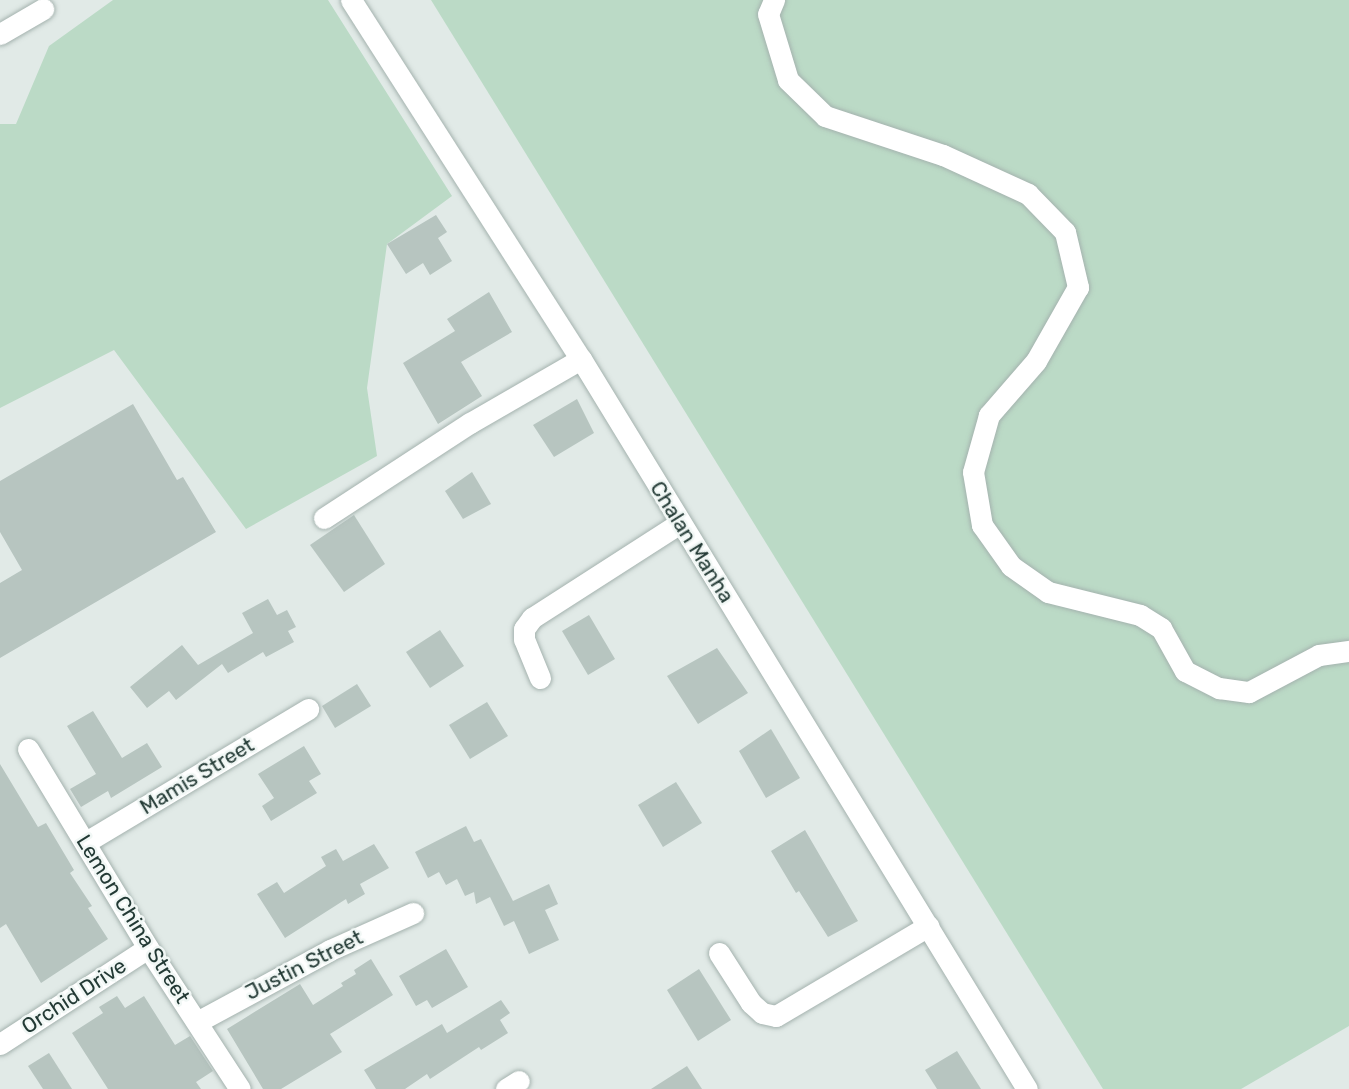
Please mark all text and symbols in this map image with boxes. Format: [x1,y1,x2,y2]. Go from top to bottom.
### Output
street label: Chalan Manha [645,477,739,607]
street label: Mamis Street [135,732,259,820]
street label: Lemon China Street [71,830,195,1008]
street label: Justin Street [241,925,367,1005]
street label: Orchid Drive [17,953,131,1039]

